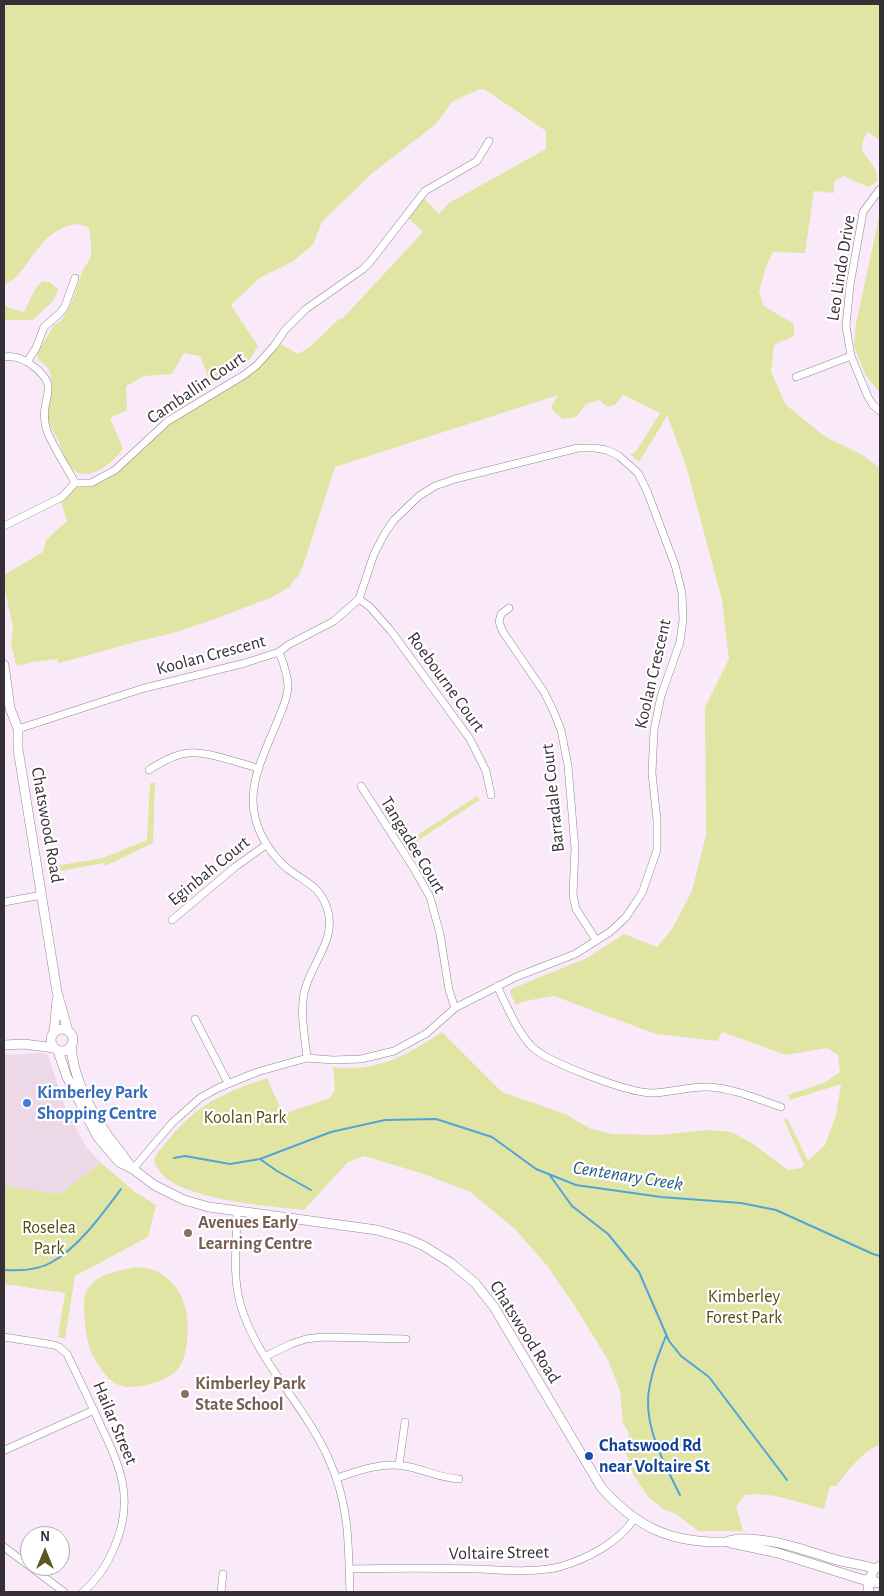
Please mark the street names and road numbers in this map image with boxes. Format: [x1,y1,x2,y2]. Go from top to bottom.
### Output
street label: Leo Lindo Drive [822,213,860,323]
street label: Camballin Court [143,347,249,429]
street label: Koolan Crescent [630,617,676,731]
street label: Roebourne Court [402,628,490,736]
street label: Koolan Crescent [154,630,268,680]
street label: Barradale Court [537,743,569,853]
street label: Chatswood Road [26,765,68,885]
street label: Tangadee Court [376,793,450,897]
street label: Eginbah Court [164,832,254,910]
street label: Chatswood Road [485,1277,565,1387]
street label: Hailar Street [88,1378,142,1468]
street label: Voltaire Street [449,1541,549,1565]

